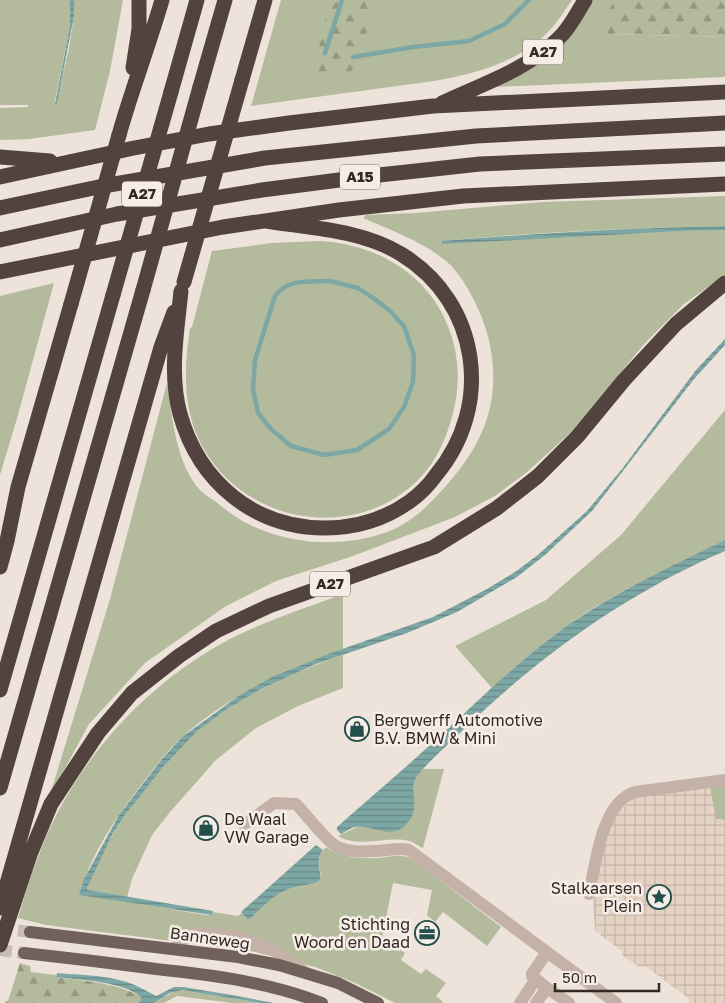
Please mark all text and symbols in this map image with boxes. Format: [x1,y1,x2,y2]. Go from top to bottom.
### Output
road number: A27 [523,40,563,64]
road number: A15 [340,164,380,190]
road number: A27 [122,182,162,206]
road number: A27 [310,572,350,596]
place label: Bergwerff Automotive B.V. BMW & Mini [374,710,543,748]
shop icon: Bergwerff Automotive B.V. BMW & Mini [344,716,370,742]
place label: De Waal VW Garage [224,809,309,847]
shop icon: De Waal VW Garage [193,815,219,841]
place label: Stalkaarsen Plein [551,878,642,916]
place icon: Stalkaarsen Plein [646,884,672,910]
place label: Stichting Woord en Daad [294,914,410,952]
office icon: Stichting Woord en Daad [414,920,440,946]
street label: Banneweg [169,922,251,954]
scale bar [555,960,659,992]
text: 50 m [562,968,597,986]

